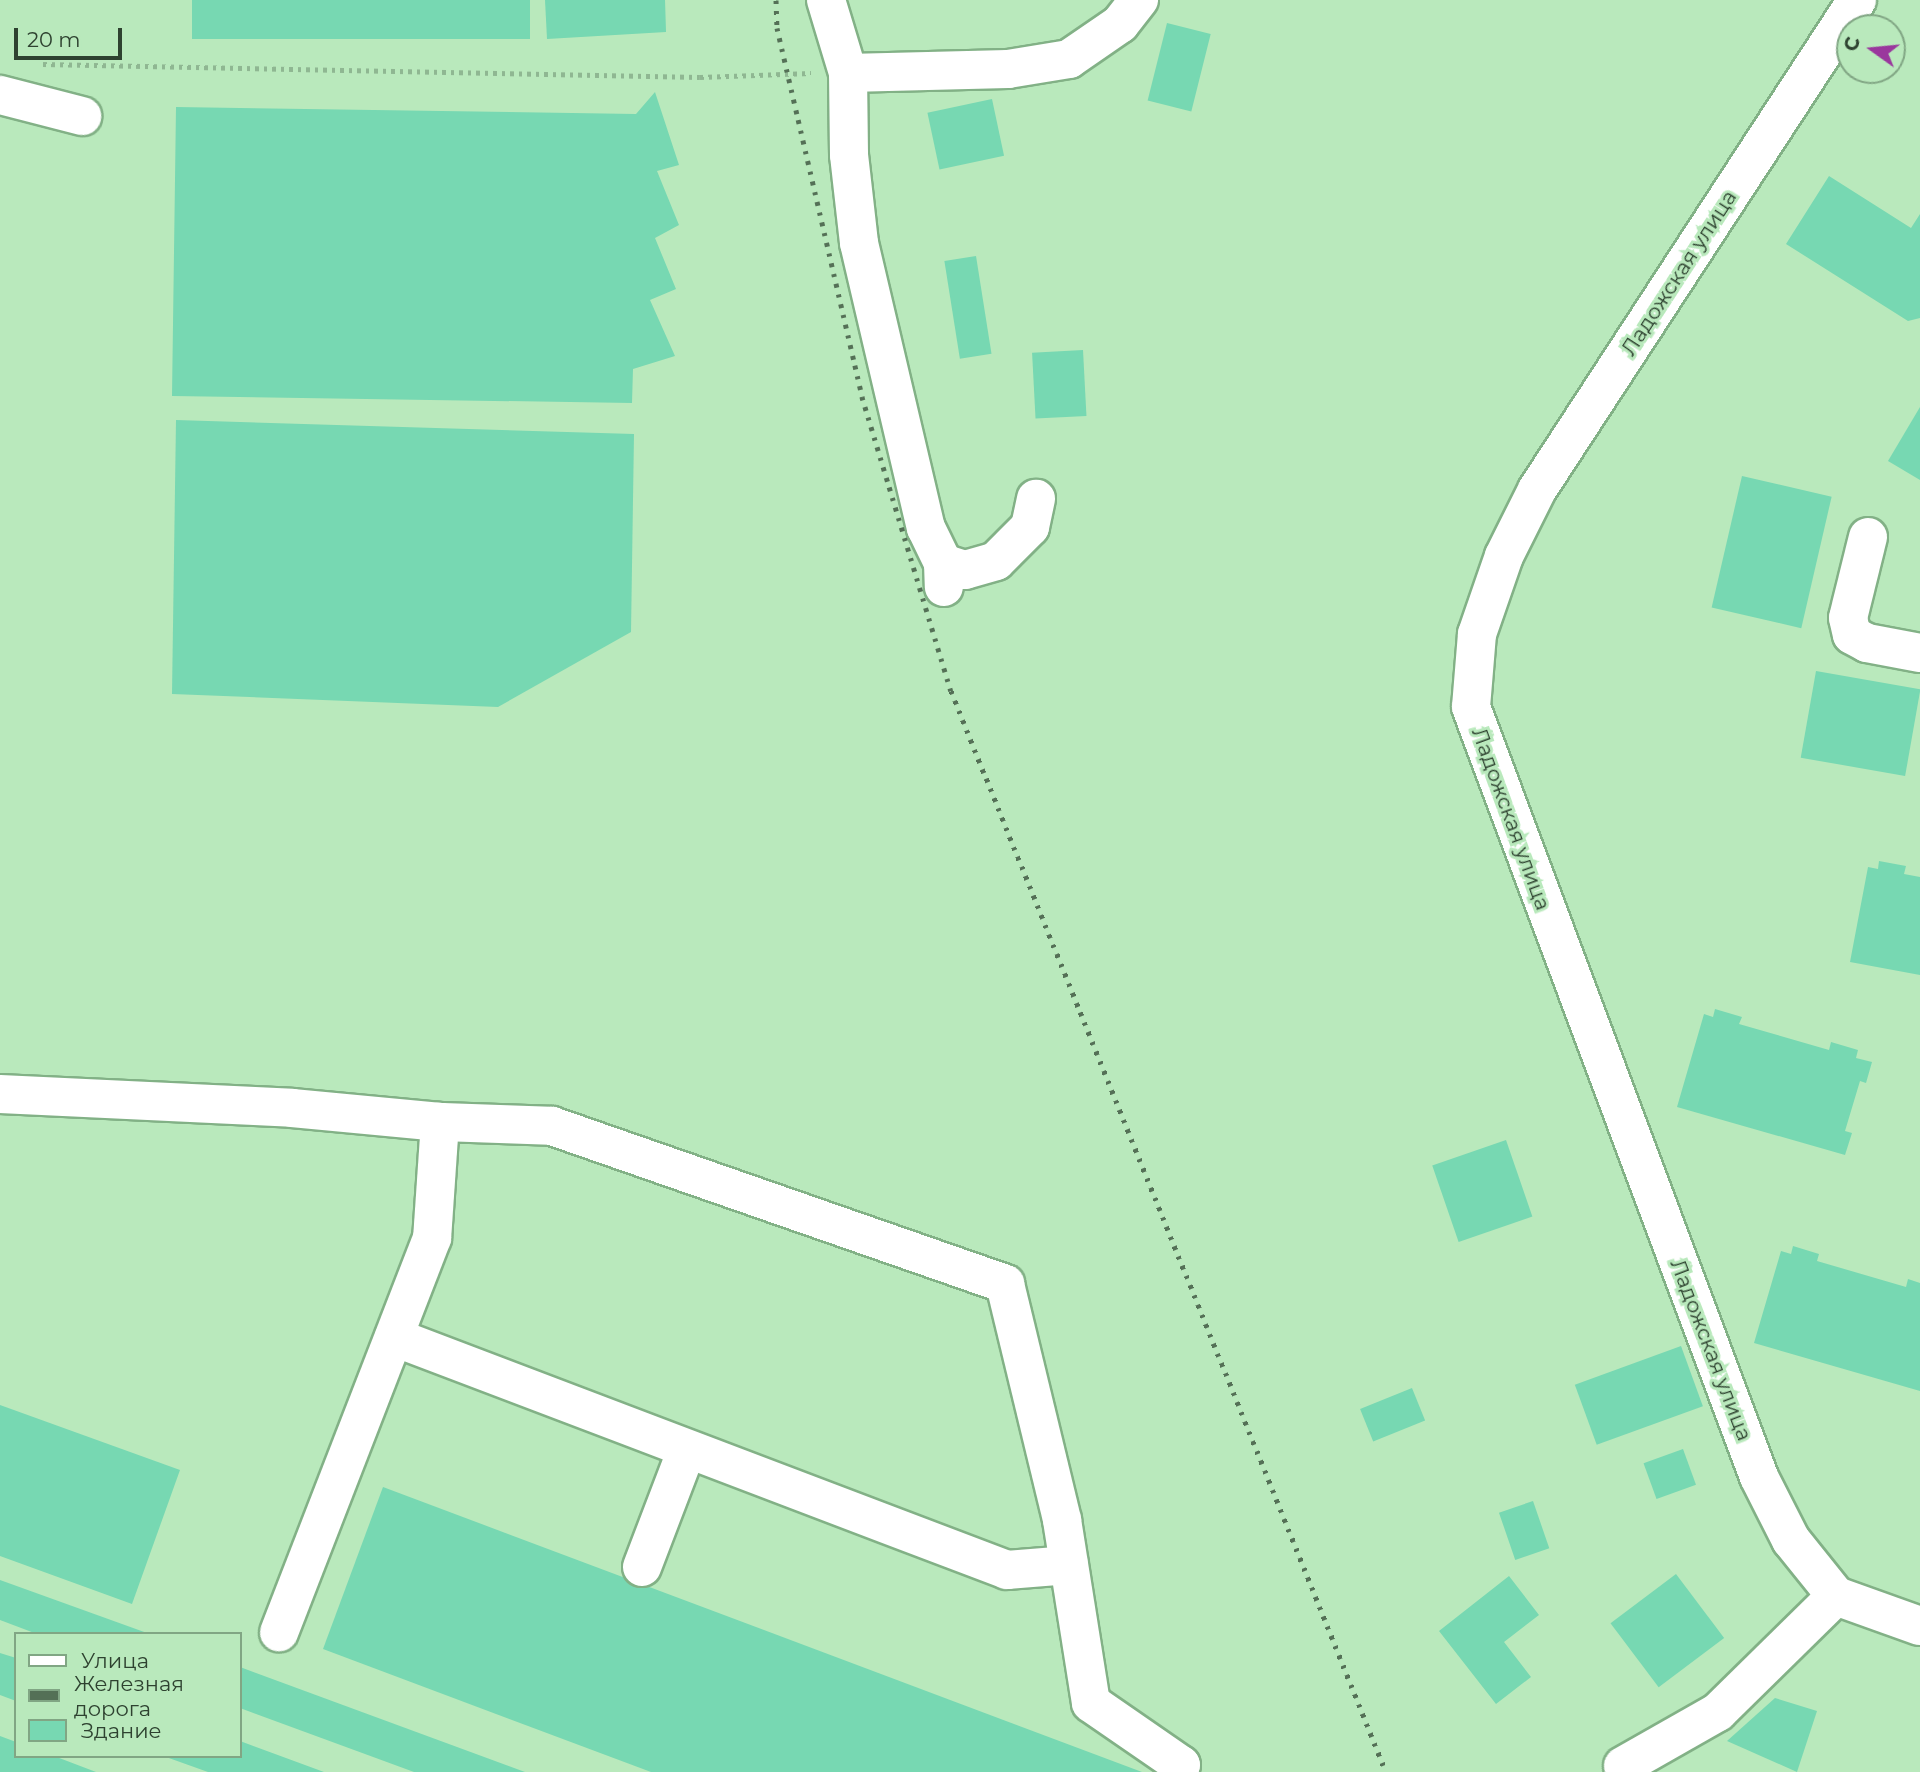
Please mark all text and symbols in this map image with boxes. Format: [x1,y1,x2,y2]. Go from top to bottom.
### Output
scale bar [18,14,126,58]
north arrow [1836,14,1906,84]
text: 20 m [27,27,81,52]
text: С [1839,34,1865,54]
street label: Ладожская улица [1616,186,1742,360]
street label: Ладожская улица [1466,724,1556,914]
street label: Ладожская улица [1665,1256,1757,1444]
legend [14,1632,242,1758]
text: Улица [81,1648,149,1673]
text: Железная дорога [74,1671,184,1721]
text: Здание [81,1718,162,1743]

